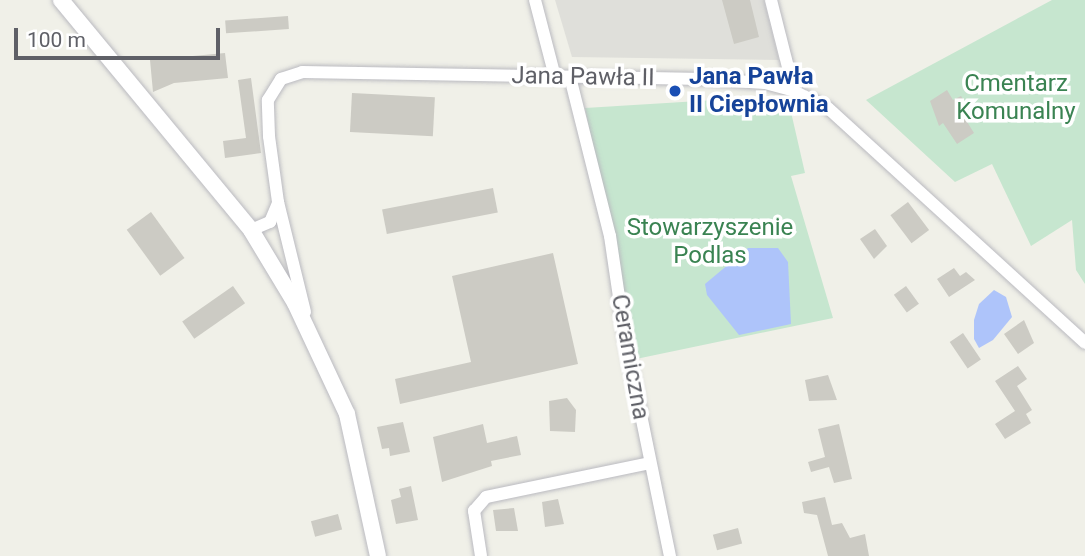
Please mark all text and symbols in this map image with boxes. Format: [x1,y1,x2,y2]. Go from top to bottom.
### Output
scale bar [18,14,224,58]
text: 100 m [27,28,86,52]
street label: Jana Pawła II [511,61,655,93]
place label: Jana Pawła II Ciepłownia [689,63,829,119]
park label: Cmentarz Komunalny [956,70,1076,126]
marker: Jana Pawła II Ciepłownia [667,83,683,99]
park label: Stowarzyszenie Podlas [627,214,793,270]
street label: Ceramiczna [605,292,655,422]

